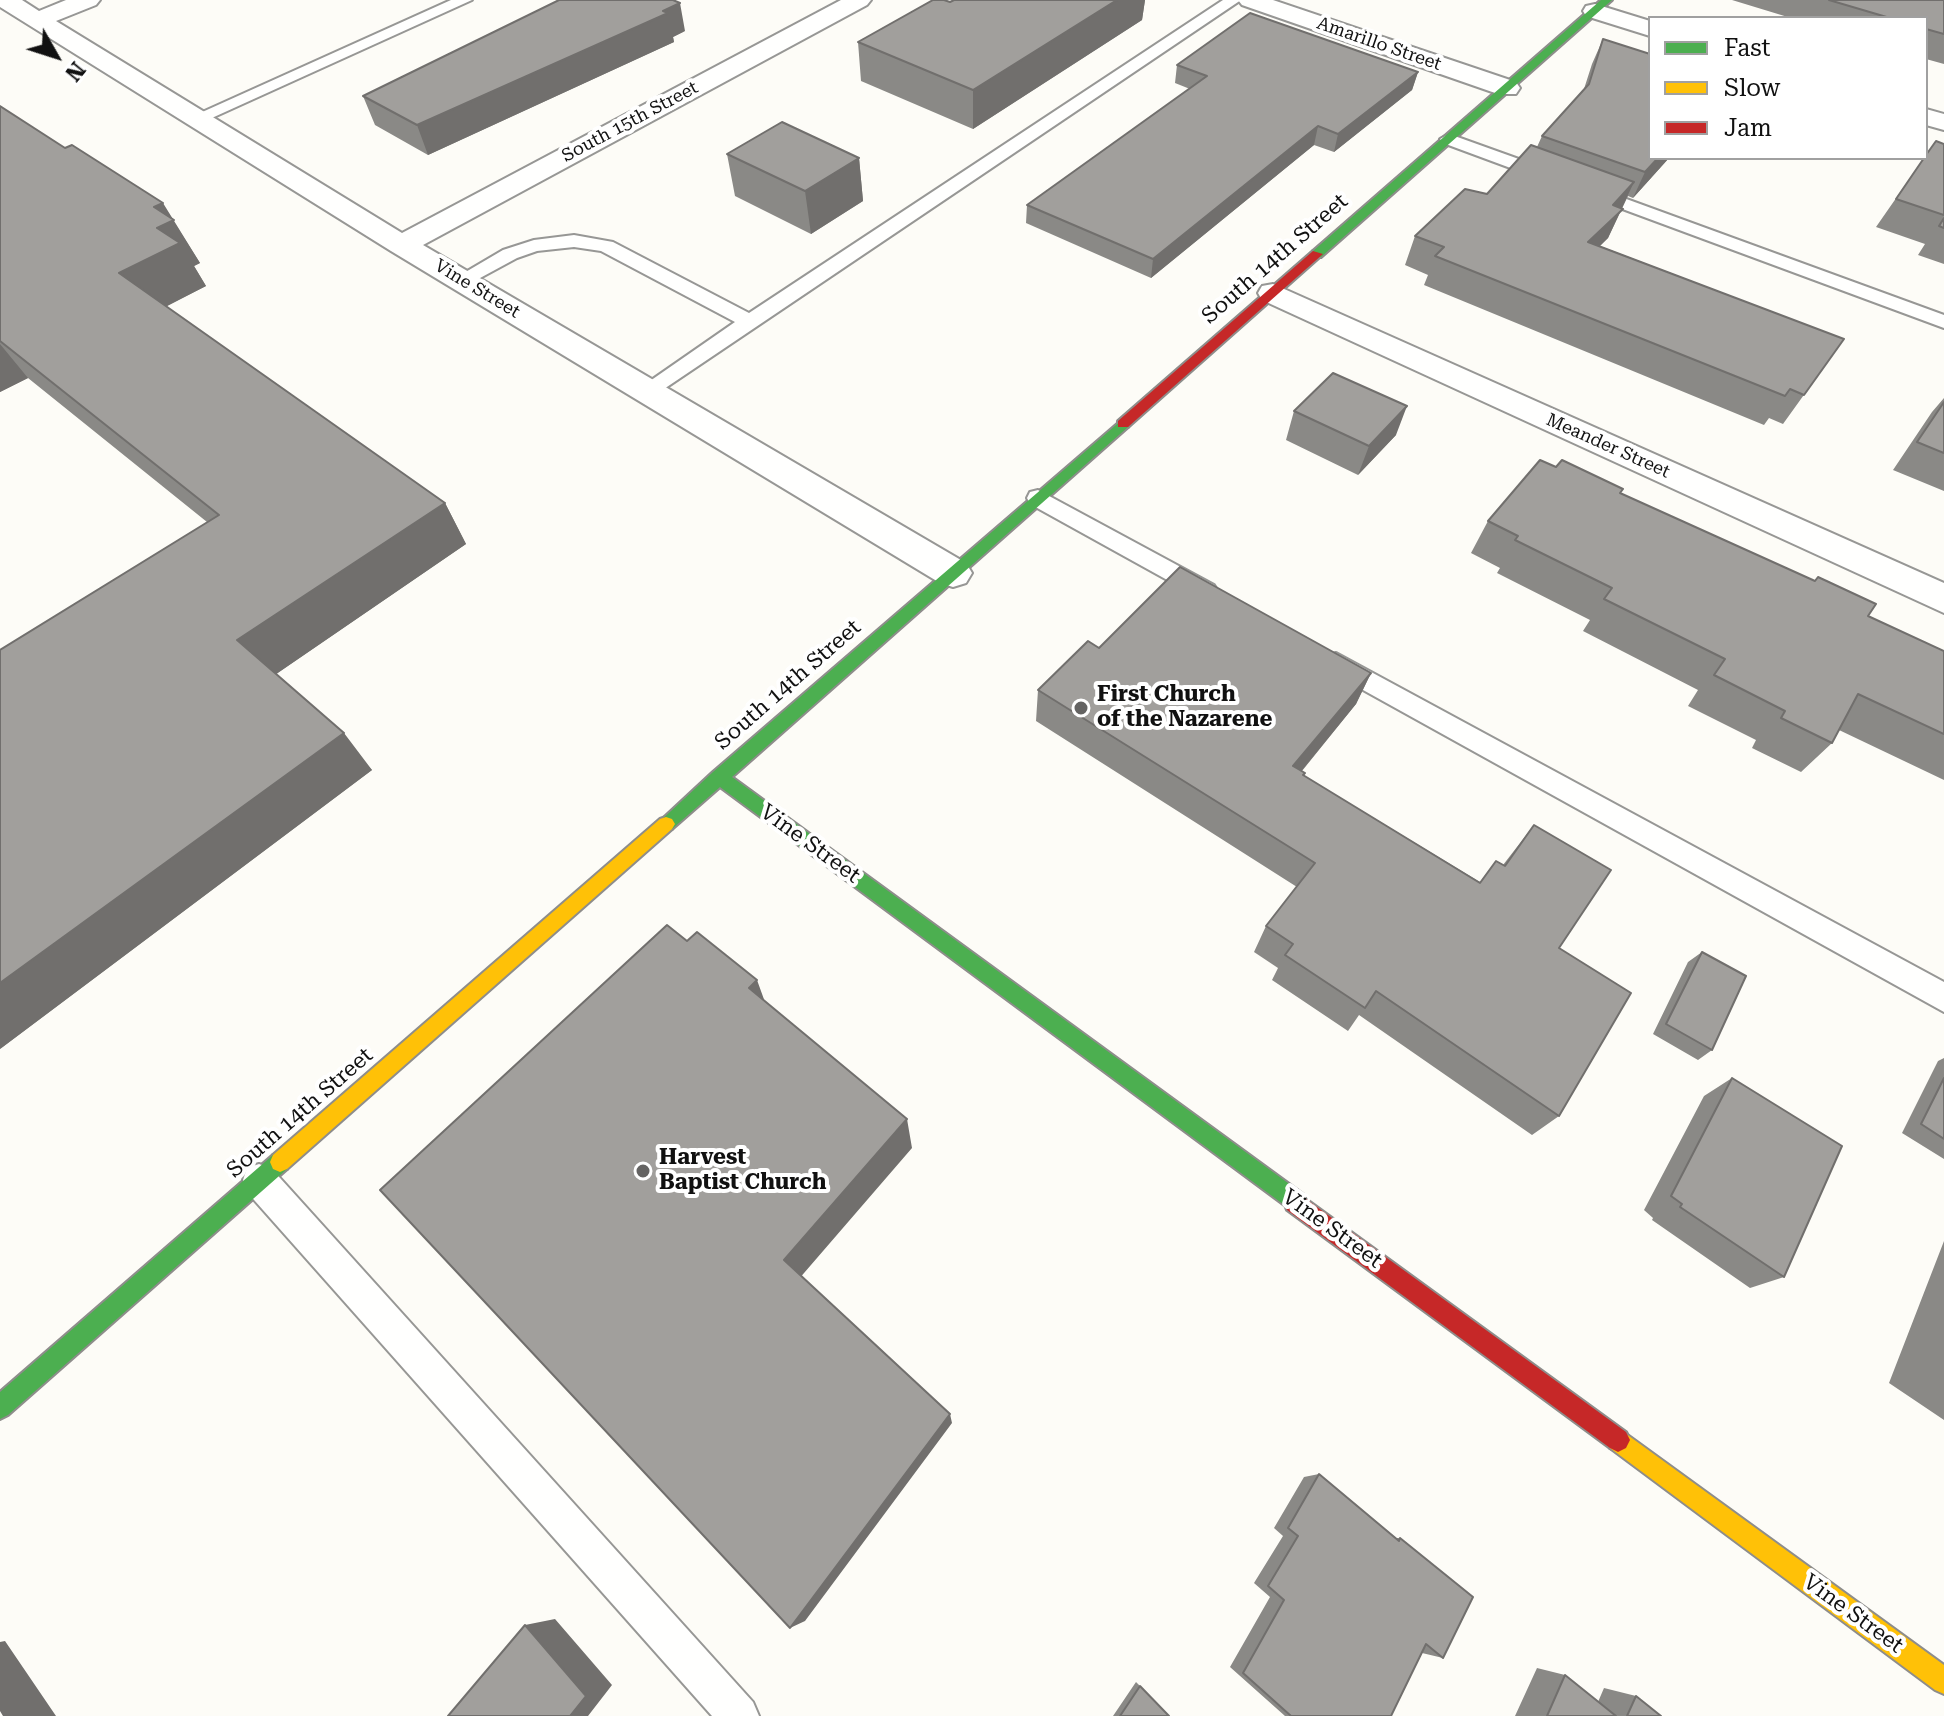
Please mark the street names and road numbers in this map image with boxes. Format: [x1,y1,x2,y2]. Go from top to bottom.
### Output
street label: Amarillo Street [1314,13,1444,75]
street label: South 15th Street [558,77,702,167]
street label: South 14th Street [1197,188,1353,330]
street label: Vine Street [430,255,524,323]
street label: Meander Street [1543,409,1673,483]
street label: South 14th Street [710,614,866,756]
street label: Vine Street [755,799,865,889]
street label: South 14th Street [222,1042,378,1184]
street label: Vine Street [1277,1184,1387,1274]
street label: Vine Street [1798,1569,1908,1659]

